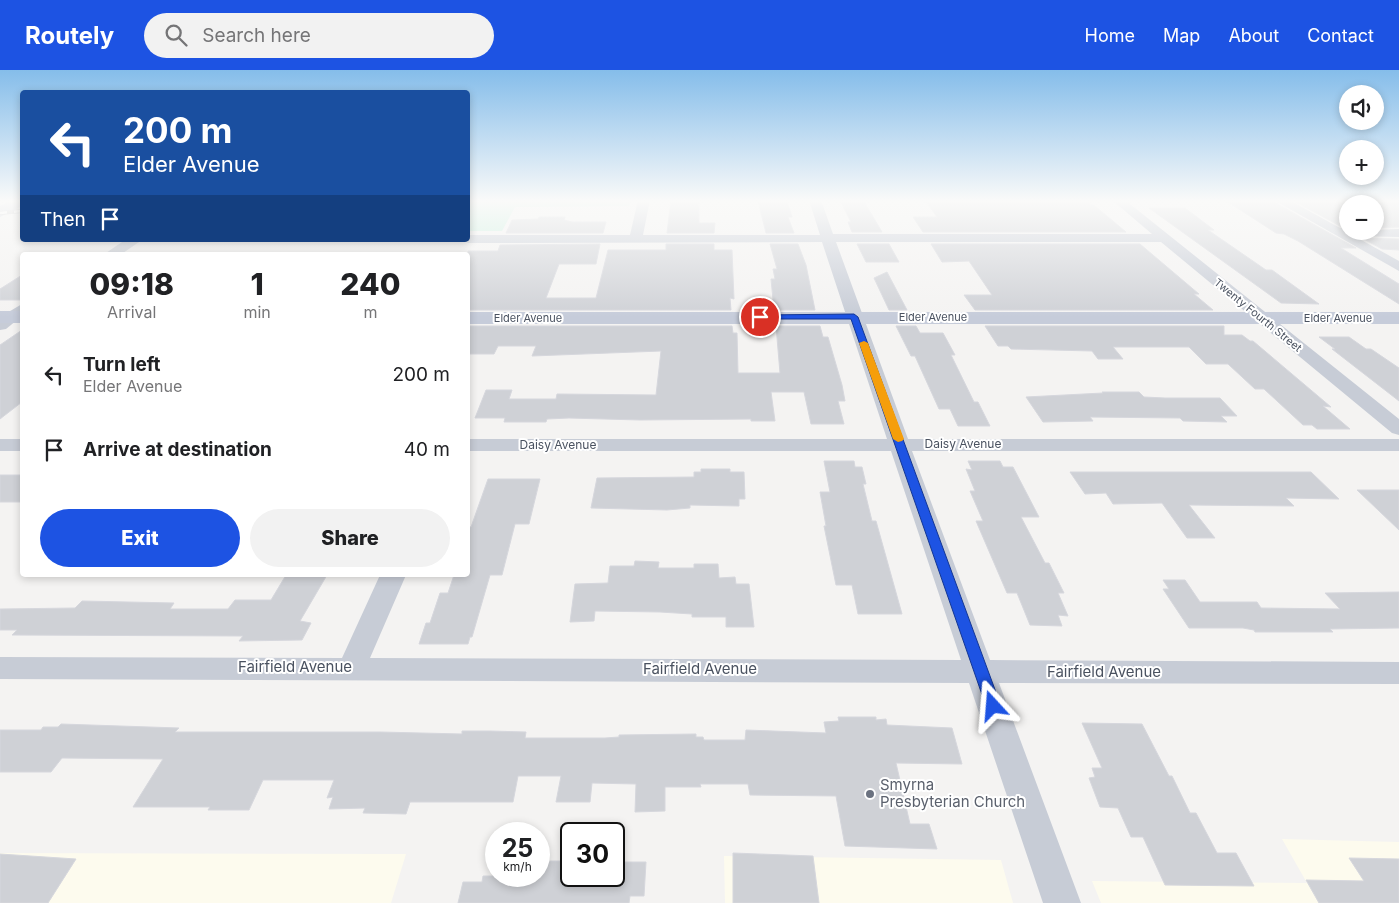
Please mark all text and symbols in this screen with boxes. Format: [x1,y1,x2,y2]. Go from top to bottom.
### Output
search box [144,13,494,58]
text: Routely [25,21,114,50]
icon: search [162,21,190,49]
text: Search here [202,24,311,47]
text: Home [1085,25,1135,46]
text: Map [1163,25,1200,46]
text: About [1228,25,1279,46]
text: Contact [1307,25,1374,46]
map controls [1339,85,1384,240]
button: sound [1339,85,1384,130]
text: 200 m [123,109,232,151]
icon: left [40,110,105,175]
button: + [1339,140,1384,185]
text: Elder Avenue [123,151,260,177]
button: − [1339,195,1384,240]
icon: arrive [96,205,124,233]
text: Then [40,208,86,231]
text: 09:18 [90,266,174,302]
text: 1 [251,266,264,302]
text: 240 [340,266,400,302]
street label: Twenty Fourth Street [1211,275,1305,355]
pin [739,296,781,338]
text: Arrival [107,302,156,322]
text: min [243,302,271,322]
text: m [363,302,377,322]
icon: arrive [746,303,774,331]
street label: Elder Avenue [899,310,967,324]
street label: Elder Avenue [494,311,562,325]
street label: Elder Avenue [1304,311,1372,325]
text: Turn left [83,353,161,376]
icon: left [40,361,68,389]
text: 200 m [392,363,450,386]
text: Elder Avenue [83,376,182,396]
icon: arrive [40,436,68,464]
street label: Daisy Avenue [925,436,1001,451]
street label: Daisy Avenue [520,437,596,452]
text: Arrive at destination [83,438,272,461]
text: 40 m [404,438,450,461]
button: Exit [40,509,240,567]
button: Share [250,509,450,567]
street label: Fairfield Avenue [238,657,352,676]
street label: Fairfield Avenue [643,659,757,678]
street label: Fairfield Avenue [1047,662,1161,681]
position arrow [966,679,1018,731]
place label: Smyrna Presbyterian Church [880,775,1025,811]
marker: Smyrna Presbyterian Church [864,788,876,800]
speed limit sign: 30 [560,822,625,887]
text: 25 [502,833,533,863]
text: km/h [503,859,532,874]

